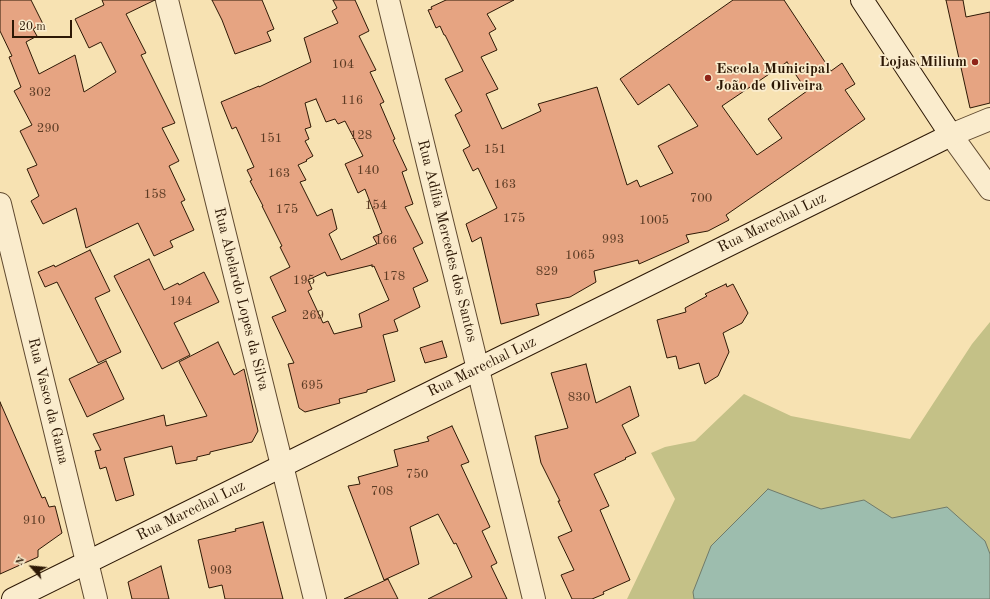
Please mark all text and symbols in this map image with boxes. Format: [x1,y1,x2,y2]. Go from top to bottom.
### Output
scale bar [14,12,74,38]
text: 20 m [19,21,46,33]
place label: Lojas Milium [879,53,967,71]
house number: 104 [332,57,354,73]
marker: Lojas Milium [970,57,980,67]
place label: Escola Municipal João de Oliveira [716,60,830,95]
marker: Escola Municipal João de Oliveira [703,73,713,83]
house number: 302 [29,85,51,101]
house number: 116 [341,93,363,109]
house number: 290 [37,121,59,137]
house number: 128 [350,128,372,144]
house number: 151 [260,131,282,147]
street label: Rua Adília Mercedes dos Santos [413,138,481,344]
house number: 151 [484,142,506,158]
house number: 140 [357,163,379,179]
house number: 163 [268,166,290,182]
house number: 163 [494,177,516,193]
house number: 158 [144,187,166,203]
street label: Rua Marechal Luz [715,189,829,257]
house number: 700 [690,191,712,207]
house number: 154 [365,198,387,214]
house number: 175 [276,202,298,218]
street label: Rua Abelardo Lopes da Silva [210,206,272,392]
house number: 175 [503,211,525,227]
house number: 1005 [639,213,669,229]
house number: 993 [602,232,624,248]
house number: 166 [375,233,397,249]
house number: 1065 [565,248,595,264]
house number: 829 [536,264,558,280]
house number: 178 [383,269,405,285]
house number: 195 [293,273,315,289]
house number: 194 [170,294,192,310]
house number: 269 [302,308,324,324]
street label: Rua Marechal Luz [425,333,539,401]
street label: Rua Vasco da Gama [24,336,72,466]
house number: 695 [301,378,323,394]
house number: 830 [568,390,590,406]
house number: 750 [406,467,428,483]
street label: Rua Marechal Luz [134,477,248,545]
house number: 708 [371,484,393,500]
house number: 910 [23,513,45,529]
north arrow [12,547,52,587]
text: N [14,555,28,568]
house number: 903 [210,563,232,579]

